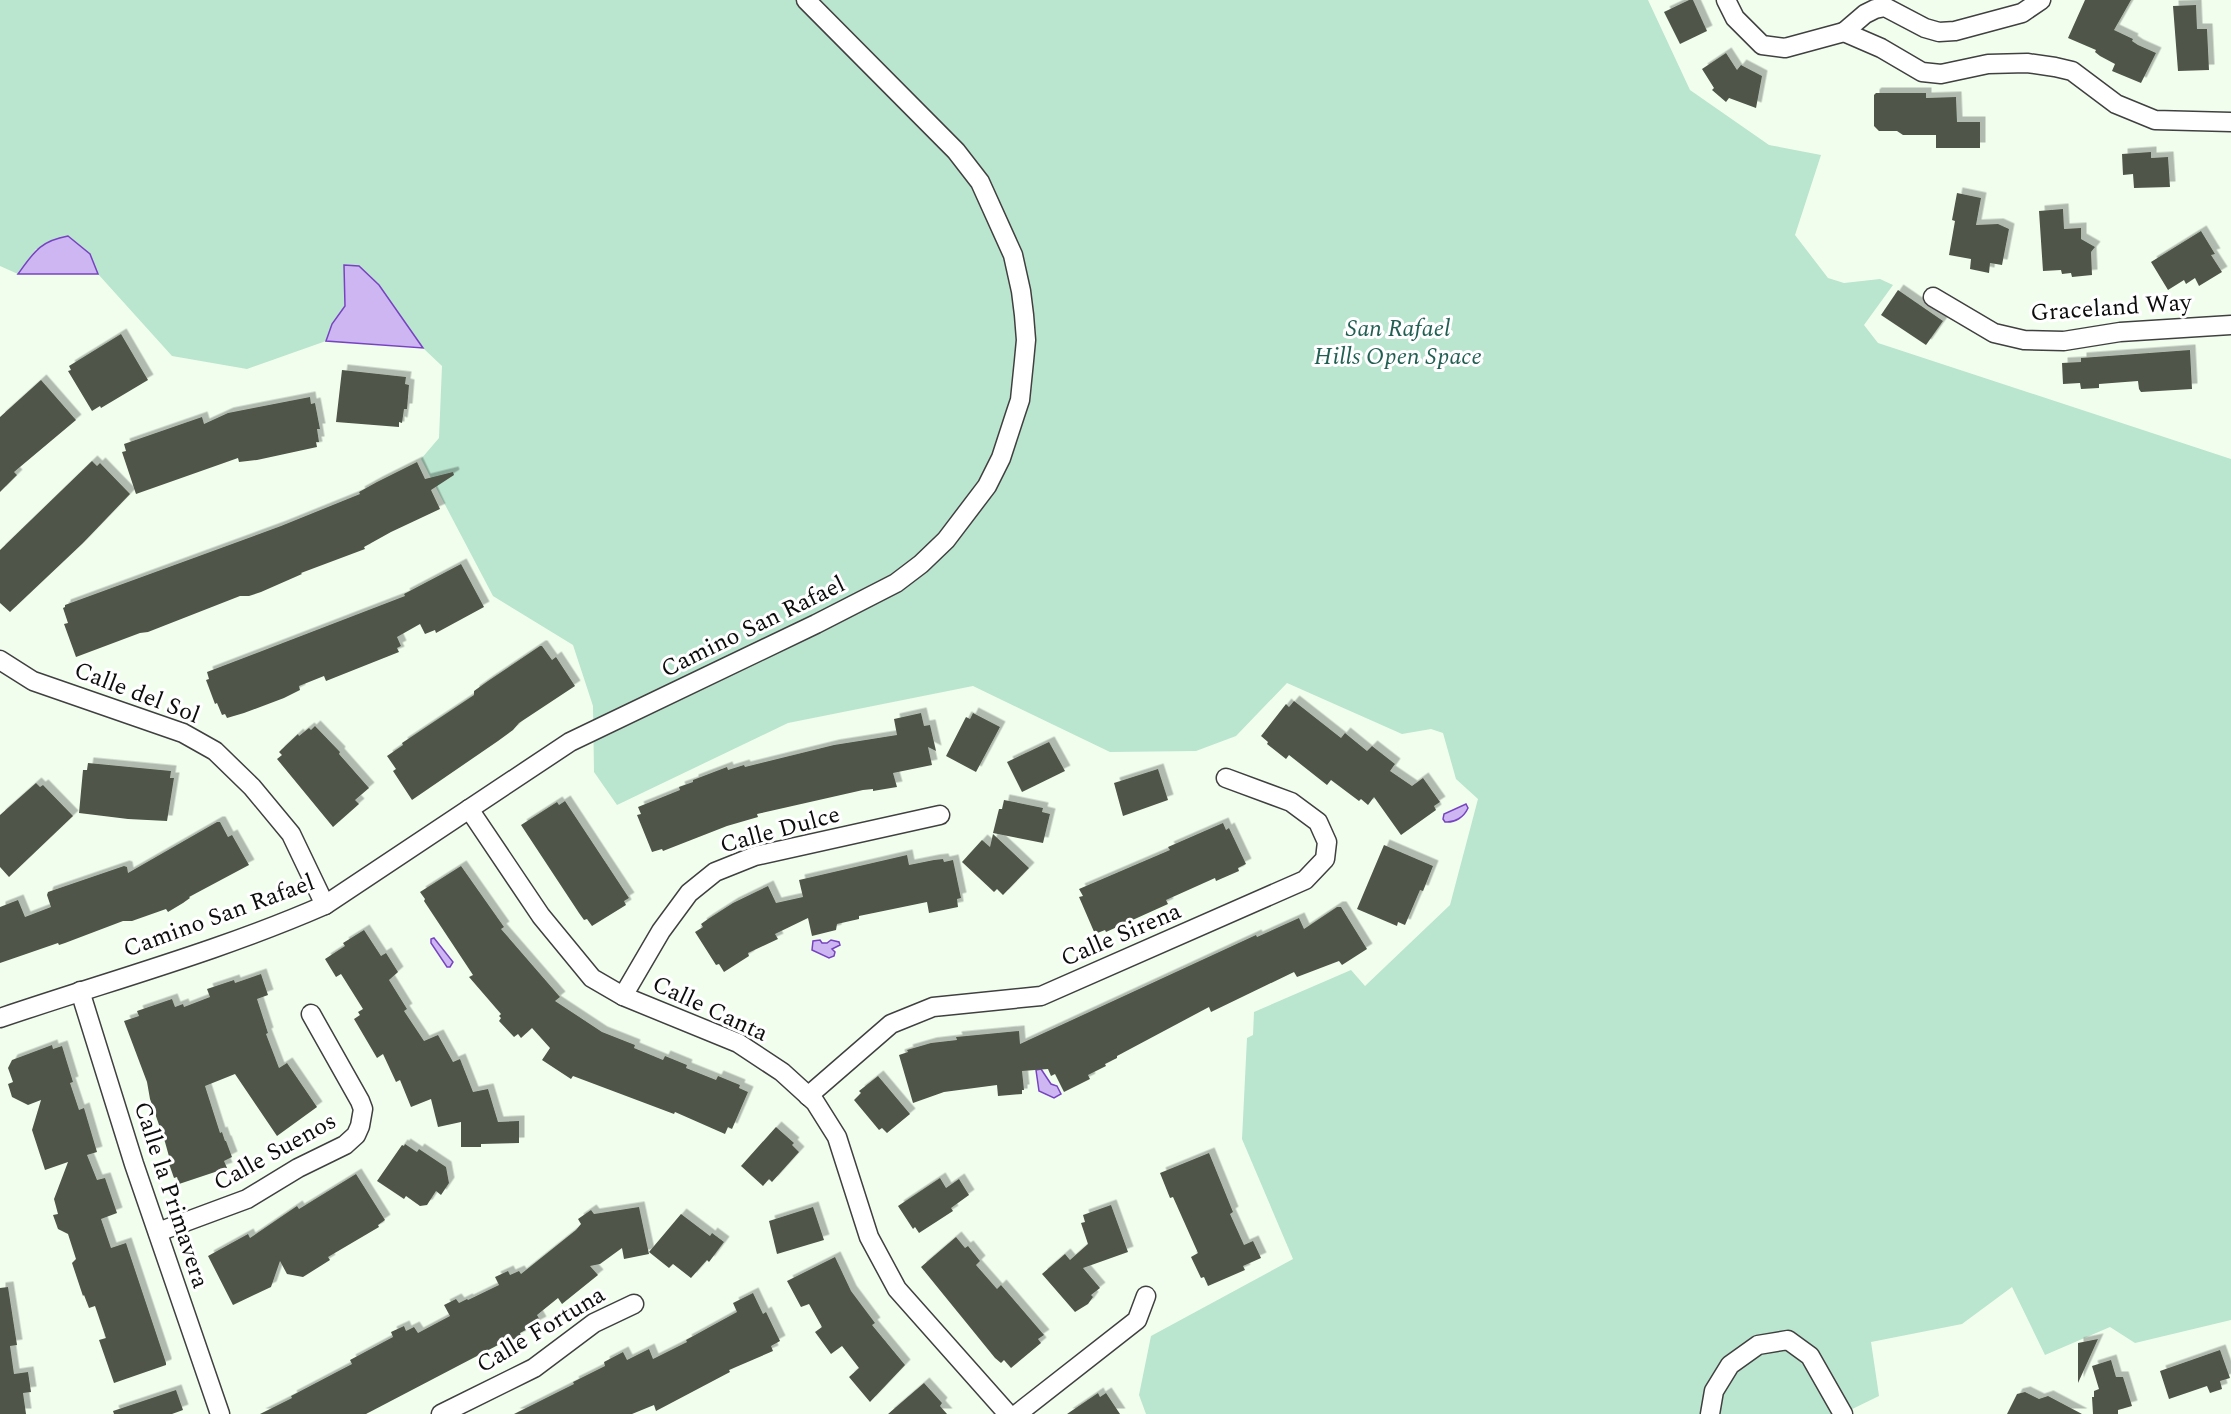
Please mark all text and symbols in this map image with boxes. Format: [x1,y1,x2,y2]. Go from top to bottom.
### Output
street label: Graceland Way [2029,284,2194,332]
park label: San Rafael Hills Open Space [1314,311,1482,375]
street label: Camino San Rafael [655,567,851,687]
street label: Calle del Sol [69,653,205,733]
street label: Calle Dulce [716,797,844,863]
street label: Camino San Rafael [118,865,320,967]
street label: Calle Sirena [1055,893,1187,977]
street label: Calle Canta [646,966,774,1052]
street label: Calle la Primavera [124,1097,218,1293]
street label: Calle Suenos [207,1103,343,1201]
street label: Calle Fortuna [470,1277,613,1383]

